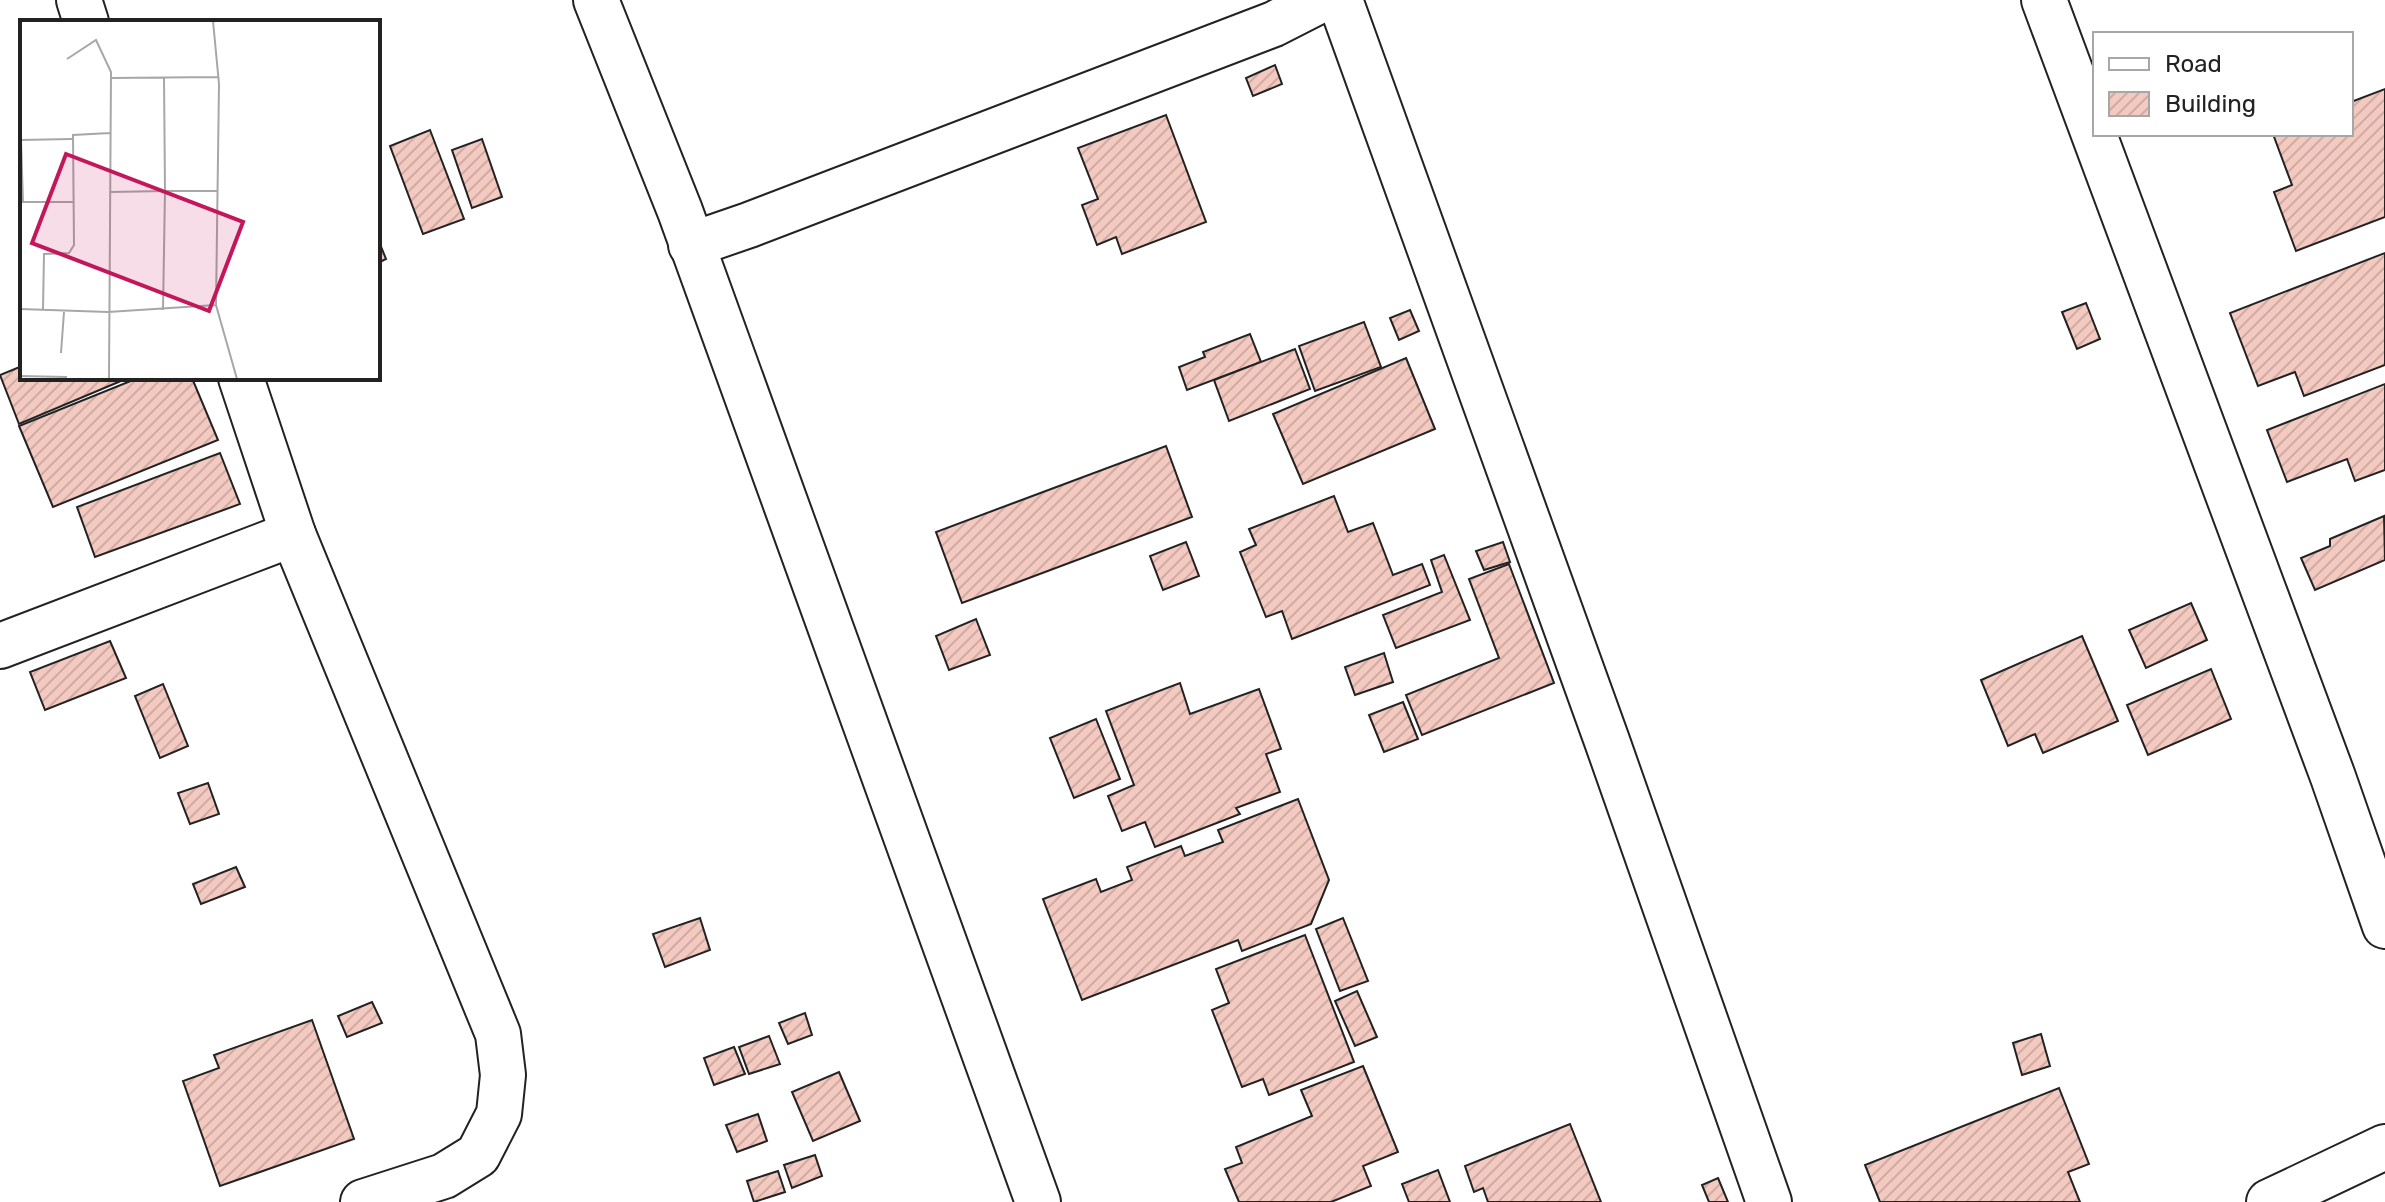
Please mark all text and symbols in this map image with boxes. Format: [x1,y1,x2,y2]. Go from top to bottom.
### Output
inset map [20,20,380,380]
legend [2093,32,2353,136]
text: Road [2165,50,2222,78]
text: Building [2165,90,2256,118]

